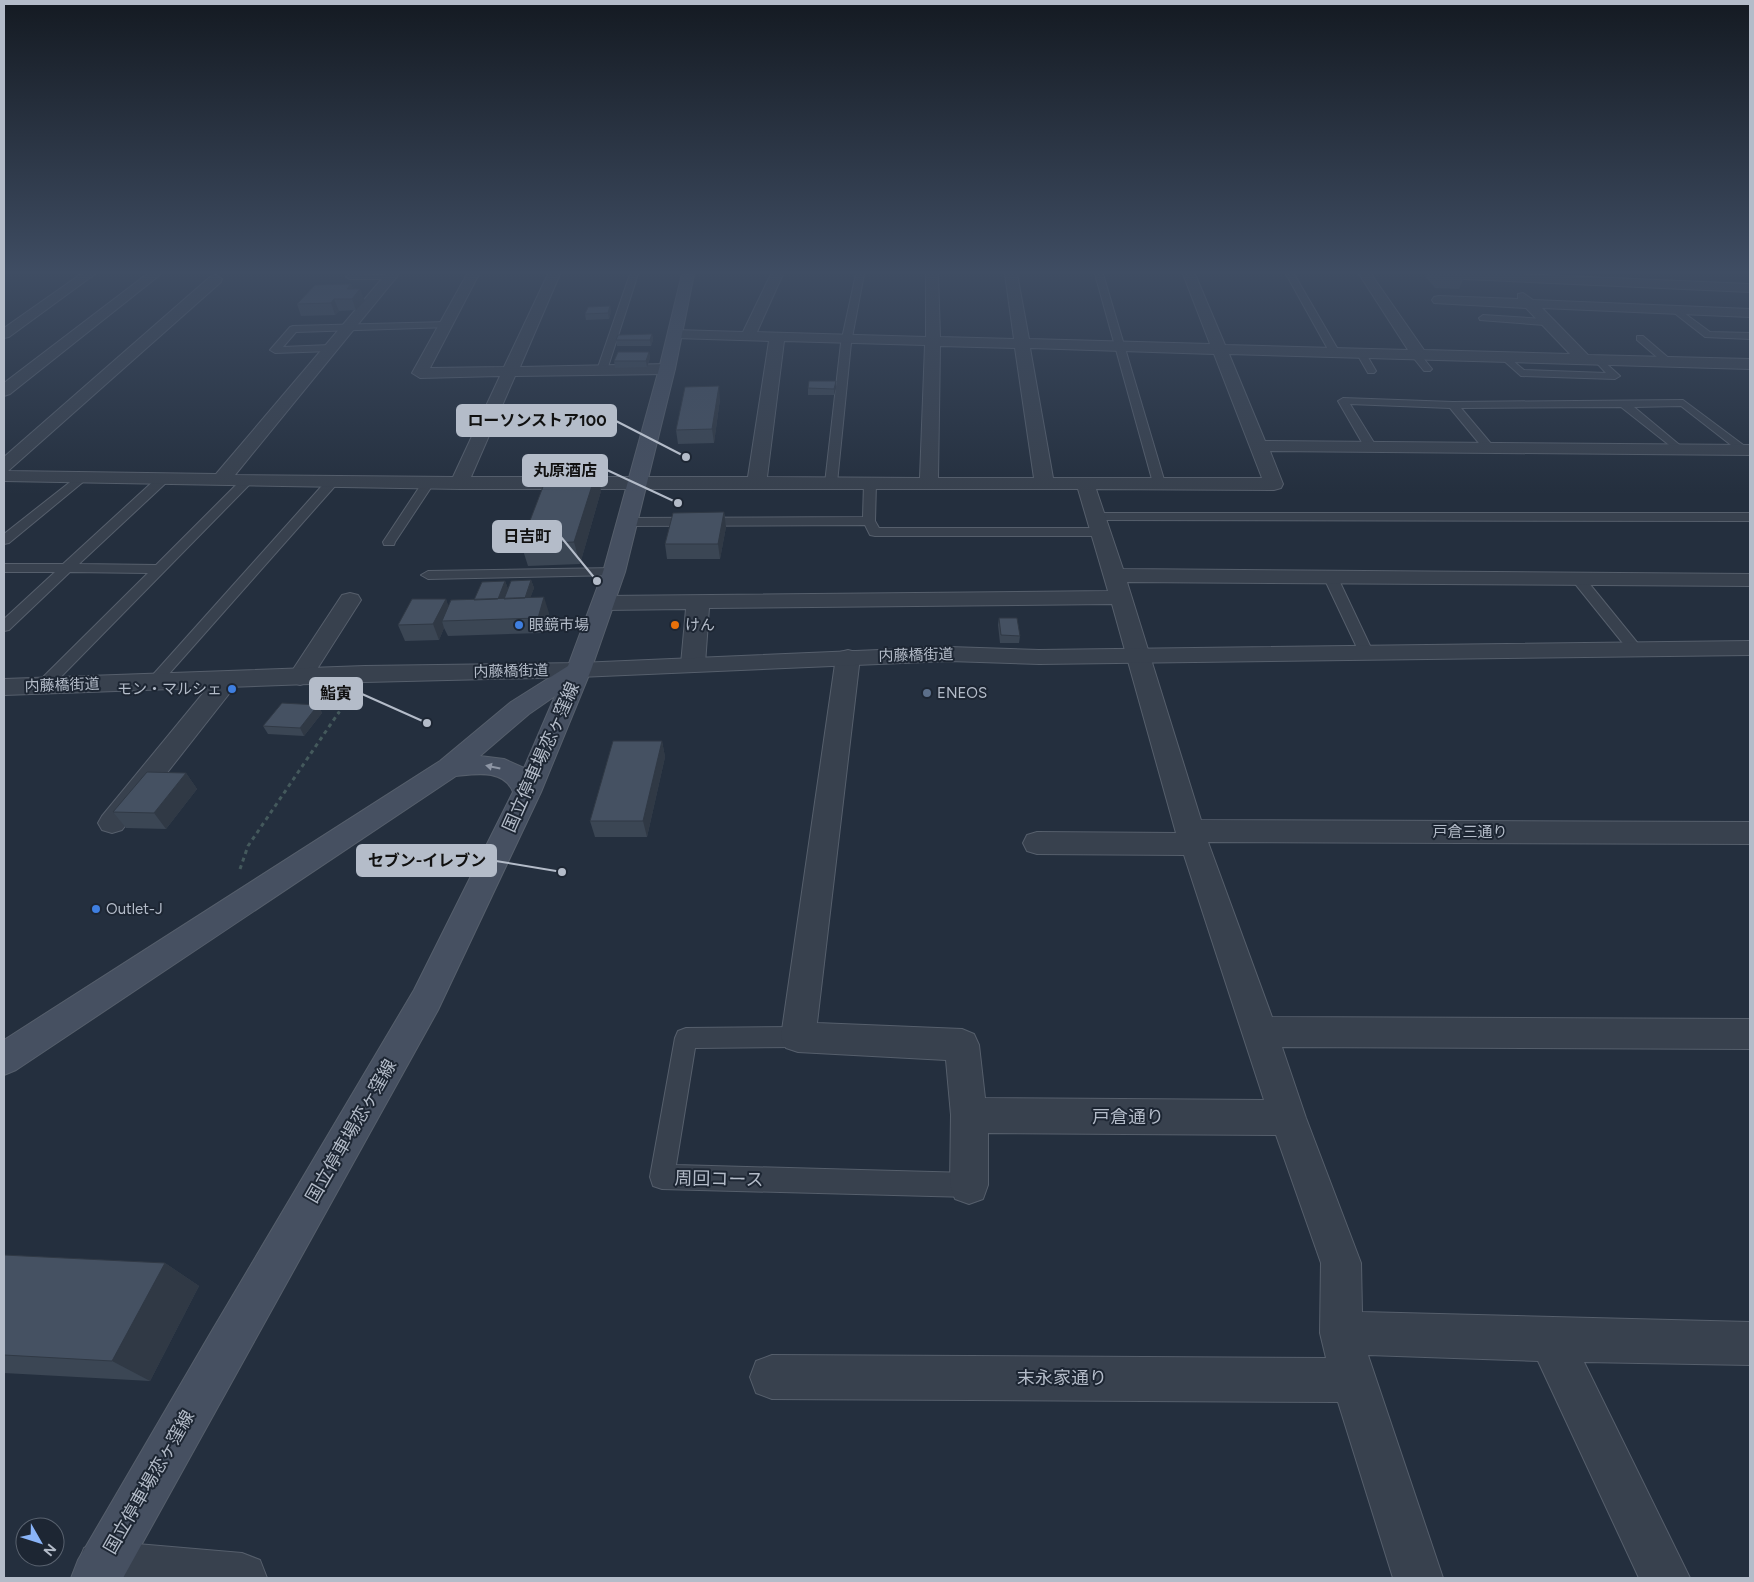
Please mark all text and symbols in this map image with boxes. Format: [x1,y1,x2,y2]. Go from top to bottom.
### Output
callout: ローソンストア100 [457,405,616,436]
text: ローソンストア100 [467,411,607,430]
callout: 丸原酒店 [523,455,607,486]
text: 丸原酒店 [533,461,597,480]
callout: 日吉町 [493,521,561,552]
text: 日吉町 [503,527,551,546]
place label: 眼鏡市場 [529,616,589,634]
place label: けん [685,616,715,634]
marker: 眼鏡市場 [513,619,525,631]
marker: けん [669,619,681,631]
street label: 内藤橋街道 [878,645,954,665]
street label: 内藤橋街道 [473,661,549,681]
street label: 内藤橋街道 [24,675,100,695]
callout: 鮨寅 [310,678,362,709]
street label: 国立停車場恋ヶ窪線 [498,679,584,835]
place label: モン・マルシェ [117,680,222,698]
marker: モン・マルシェ [226,683,238,695]
text: 鮨寅 [320,684,352,703]
place label: ENEOS [937,684,987,702]
marker: ENEOS [921,687,933,699]
one-way arrow [486,763,501,771]
street label: 戸倉三通り [1432,823,1508,841]
callout: セブン-イレブン [357,845,496,876]
text: セブン-イレブン [368,851,486,870]
place label: Outlet-J [106,900,163,918]
marker: Outlet-J [90,903,102,915]
street label: 国立停車場恋ヶ窪線 [301,1055,401,1207]
street label: 戸倉通り [1092,1106,1164,1128]
street label: 周回コース [674,1167,764,1191]
street label: 末永家通り [1017,1367,1107,1389]
street label: 国立停車場恋ヶ窪線 [99,1406,199,1558]
north arrow [15,1517,65,1567]
text: N [40,1540,60,1559]

